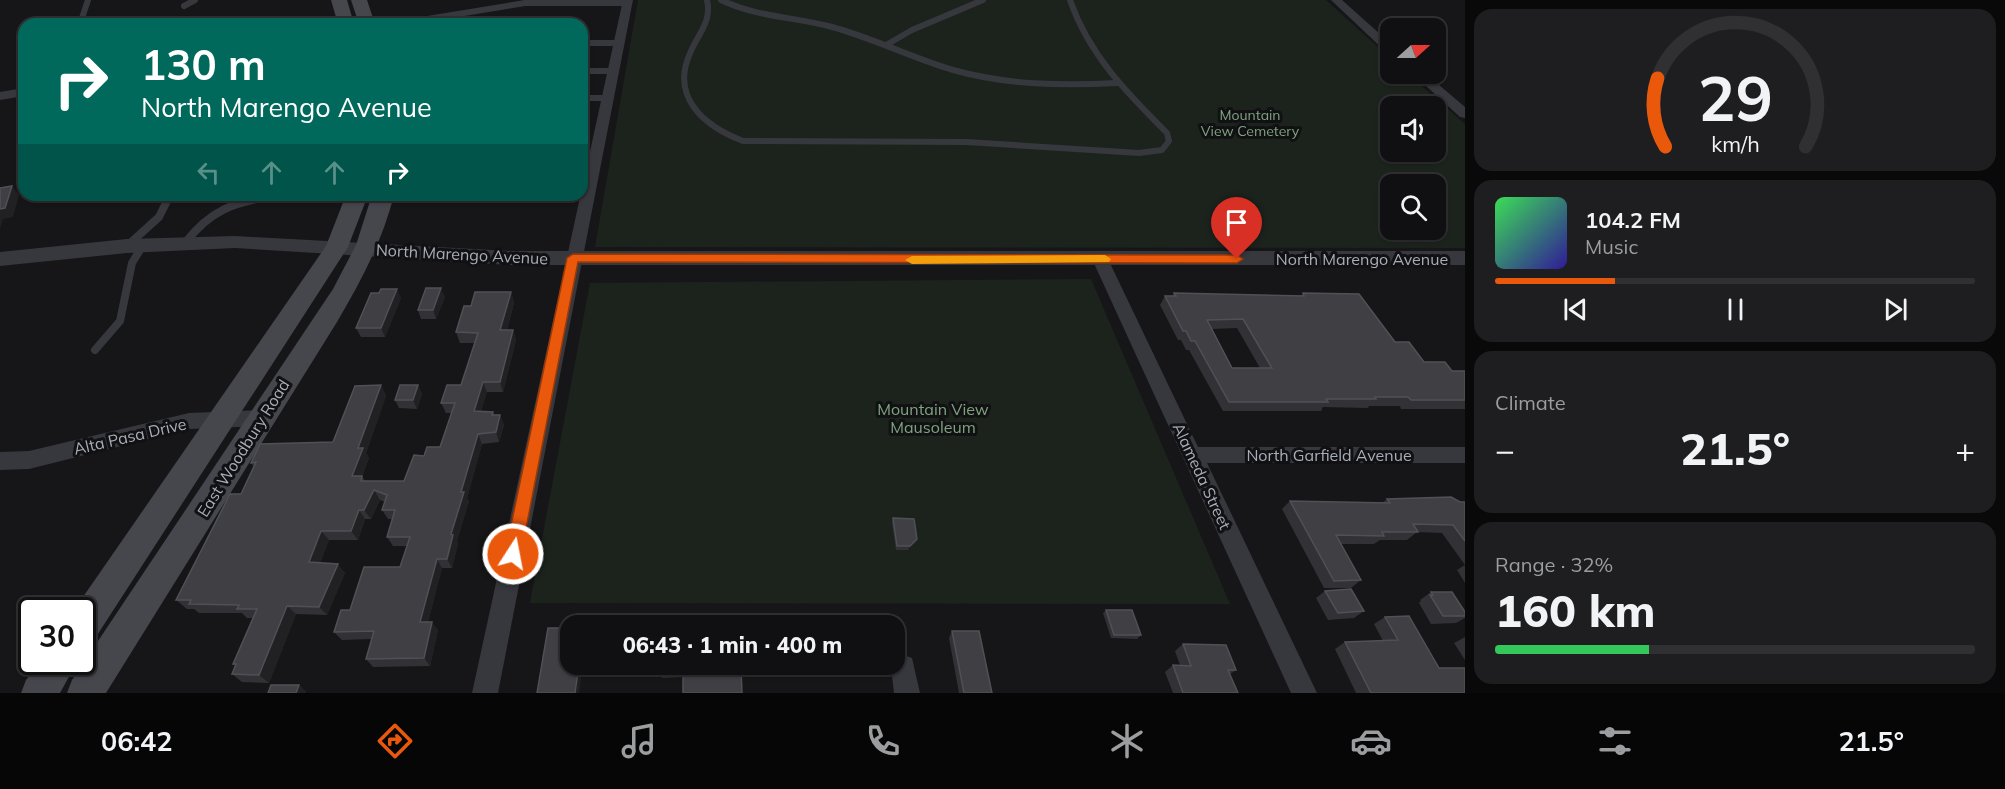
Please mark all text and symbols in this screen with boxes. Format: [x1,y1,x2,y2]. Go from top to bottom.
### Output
north arrow [1380,18,1446,84]
map controls [1380,18,1446,240]
text: 130 m [141,38,266,91]
icon: right [42,42,120,120]
text: 29 [1698,58,1772,137]
text: North Marengo Avenue [141,90,432,124]
button: sound [1380,96,1446,162]
park label: Mountain View Cemetery [1201,106,1300,140]
text: km/h [1711,130,1759,157]
icon: left [192,156,225,189]
icon: ahead [255,156,288,189]
icon: ahead [318,156,351,189]
icon: right [381,156,414,189]
button: search [1380,174,1446,240]
pin [1211,197,1262,259]
icon: arrive [1220,206,1253,239]
text: 104.2 FM [1585,206,1681,234]
text: Music [1585,234,1638,259]
street label: North Marengo Avenue [375,240,549,268]
street label: North Marengo Avenue [1276,249,1448,269]
icon: previous [1559,293,1592,326]
icon: pause [1719,293,1752,326]
icon: next [1879,293,1912,326]
street label: East Woodbury Road [193,376,293,520]
text: Climate [1495,390,1566,415]
park label: Mountain View Mausoleum [877,399,989,437]
street label: Alta Pasa Drive [72,413,188,459]
street label: Alameda Street [1169,419,1236,533]
text: 21.5° [1680,420,1790,476]
text: − [1495,429,1515,470]
text: + [1955,429,1975,470]
street label: North Garfield Avenue [1246,445,1412,465]
position arrow [481,522,545,586]
text: Range · 32% [1495,552,1613,577]
text: 160 km [1495,582,1656,638]
speed limit sign: 30 [18,597,96,675]
text: 06:43 · 1 min · 400 m [623,631,842,659]
icon: directions [374,720,416,762]
icon: music [618,720,660,762]
icon: phone [862,720,904,762]
icon: climate [1106,720,1148,762]
icon: car [1350,720,1392,762]
icon: filters [1594,720,1636,762]
text: 06:42 [101,724,172,758]
text: 21.5° [1838,724,1904,758]

